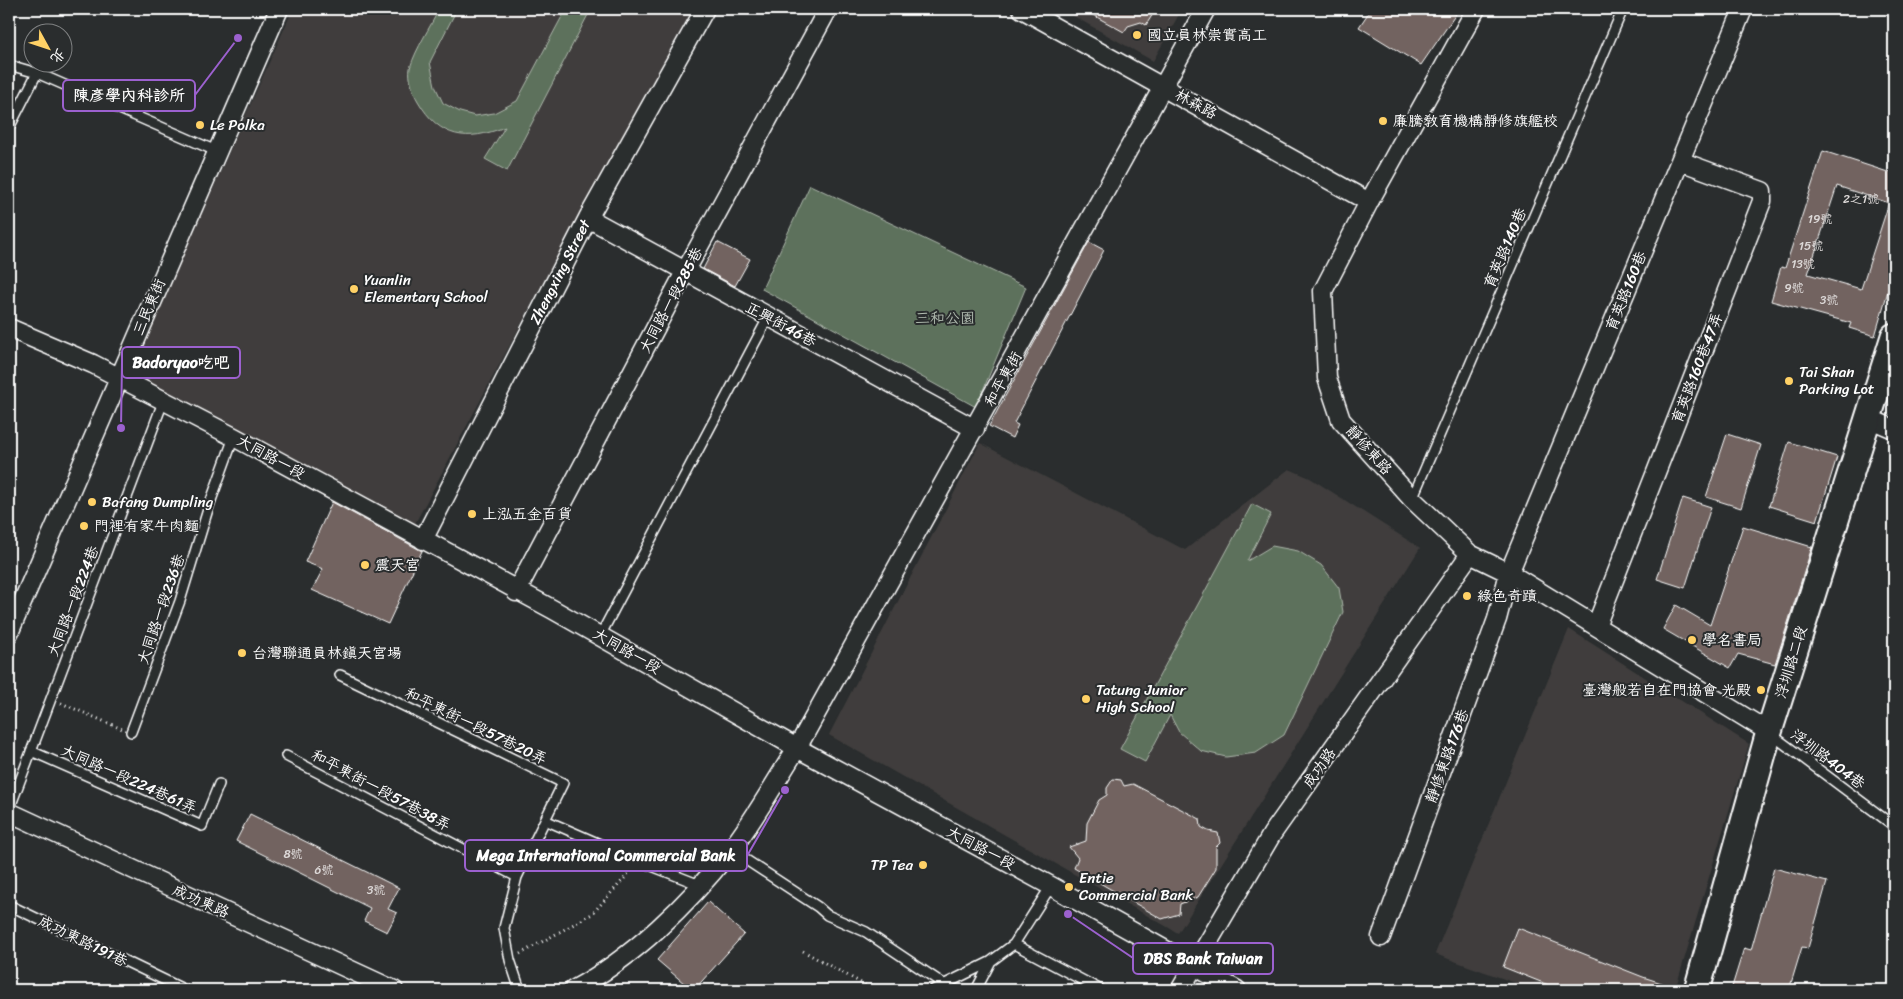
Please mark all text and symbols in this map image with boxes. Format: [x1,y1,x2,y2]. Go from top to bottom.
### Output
north arrow [22,22,72,72]
place label: 國立員林崇實高工 [1147,22,1267,48]
marker: 國立員林崇實高工 [1131,29,1143,41]
text: 北 [44,43,72,69]
callout: 陳彥學內科診所 [63,80,195,111]
text: 陳彥學內科診所 [73,81,185,110]
street label: 林森路 [1170,82,1222,126]
place label: 廉騰教育機構靜修旗艦校 [1393,108,1558,134]
place label: Le Polka [210,112,265,138]
marker: 廉騰教育機構靜修旗艦校 [1377,115,1389,127]
marker: Le Polka [194,119,206,131]
house number: 2之1號 [1843,188,1879,210]
street label: 育英路140巷 [1476,204,1534,292]
house number: 19號 [1808,208,1832,230]
street label: Zhengxing Street [522,214,598,329]
house number: 15號 [1799,235,1823,257]
street label: 大同路一段285巷 [632,242,710,358]
street label: 育英路160巷 [1598,247,1654,335]
house number: 13號 [1791,253,1815,275]
place label: Yuanlin Elementary School [364,267,489,310]
street label: 三民東街 [125,274,173,340]
house number: 9號 [1784,277,1804,299]
marker: Yuanlin Elementary School [348,283,360,295]
house number: 3號 [1820,289,1838,311]
street label: 正興街46巷 [741,294,821,354]
park label: 三和公園 [915,305,975,331]
street label: 育英路160巷47弄 [1664,309,1730,427]
street label: 和平東街 [977,346,1029,412]
callout: Badoryao吃吧 [122,347,240,378]
text: Badoryao吃吧 [132,348,230,377]
place label: Tai Shan Parking Lot [1799,359,1875,402]
marker: Tai Shan Parking Lot [1783,375,1795,387]
street label: 靜修東路 [1339,419,1399,481]
street label: 大同路一段 [232,427,310,487]
place label: Bafang Dumpling [102,489,214,515]
marker: Bafang Dumpling [86,496,98,508]
place label: 上泓五金百貨 [482,501,572,527]
marker: 上泓五金百貨 [466,508,478,520]
place label: 門裡有家牛肉麵 [94,513,199,539]
marker: 門裡有家牛肉麵 [78,520,90,532]
street label: 大同路一段224巷 [40,542,106,660]
street label: 大同路一段236巷 [130,550,192,668]
place label: 震天宮 [375,552,420,578]
marker: 震天宮 [359,559,371,571]
place label: 綠色奇蹟 [1477,583,1537,609]
marker: 綠色奇蹟 [1461,590,1473,602]
street label: 大同路一段 [588,621,666,681]
street label: 浮圳路二段 [1768,622,1814,702]
place label: 學名書局 [1702,627,1762,653]
marker: 學名書局 [1686,634,1698,646]
place label: 台灣聯通員林鎮天宮場 [252,640,402,666]
marker: 台灣聯通員林鎮天宮場 [236,647,248,659]
place label: Tatung Junior High School [1096,677,1187,720]
place label: 臺灣般若自在門協會 光殿 [1582,677,1751,703]
street label: 和平東街一段57巷20弄 [400,680,552,772]
marker: 臺灣般若自在門協會 光殿 [1755,684,1767,696]
marker: Tatung Junior High School [1080,693,1092,705]
street label: 靜修東路176巷 [1418,705,1476,807]
street label: 浮圳路404巷 [1785,722,1871,796]
street label: 大同路一段224巷61弄 [57,737,201,821]
street label: 和平東街一段57巷38弄 [306,742,456,838]
street label: 成功路 [1295,742,1343,794]
street label: 大同路一段 [942,819,1020,877]
callout: Mega International Commercial Bank [465,840,747,871]
text: Mega International Commercial Bank [475,841,736,870]
house number: 8號 [283,843,303,865]
place label: TP Tea [871,852,913,878]
house number: 6號 [315,859,333,881]
marker: TP Tea [917,859,929,871]
place label: Entie Commercial Bank [1079,865,1194,908]
street label: 成功東路 [168,877,234,925]
house number: 3號 [367,879,385,901]
marker: Entie Commercial Bank [1063,881,1075,893]
street label: 成功東路191巷 [34,908,132,974]
callout: DBS Bank Taiwan [1133,943,1273,974]
text: DBS Bank Taiwan [1143,944,1263,973]

